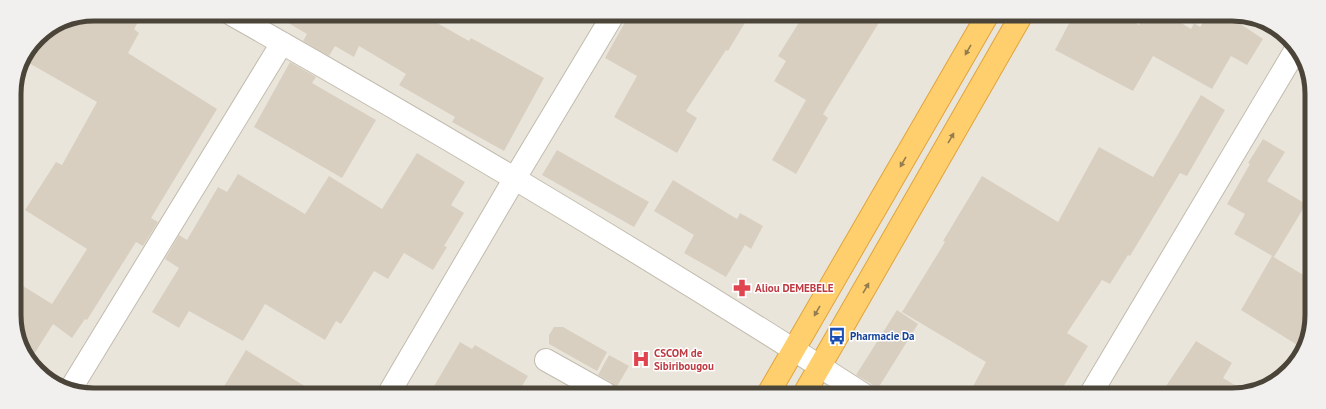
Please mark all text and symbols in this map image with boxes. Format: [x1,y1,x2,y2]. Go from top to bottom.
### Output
one-way arrow [964,44,971,56]
one-way arrow [948,132,955,144]
one-way arrow [899,156,906,168]
pharmacy icon: Aliou DEMEBELE [732,278,752,298]
place label: Aliou DEMEBELE [755,281,834,295]
one-way arrow [862,282,869,293]
one-way arrow [813,305,820,317]
bus stop icon: Pharmacie Da [827,326,847,346]
place label: Pharmacie Da [850,329,915,343]
place label: CSCOM de Sibiribougou [654,346,714,373]
hospital icon: CSCOM de Sibiribougou [631,349,651,369]

